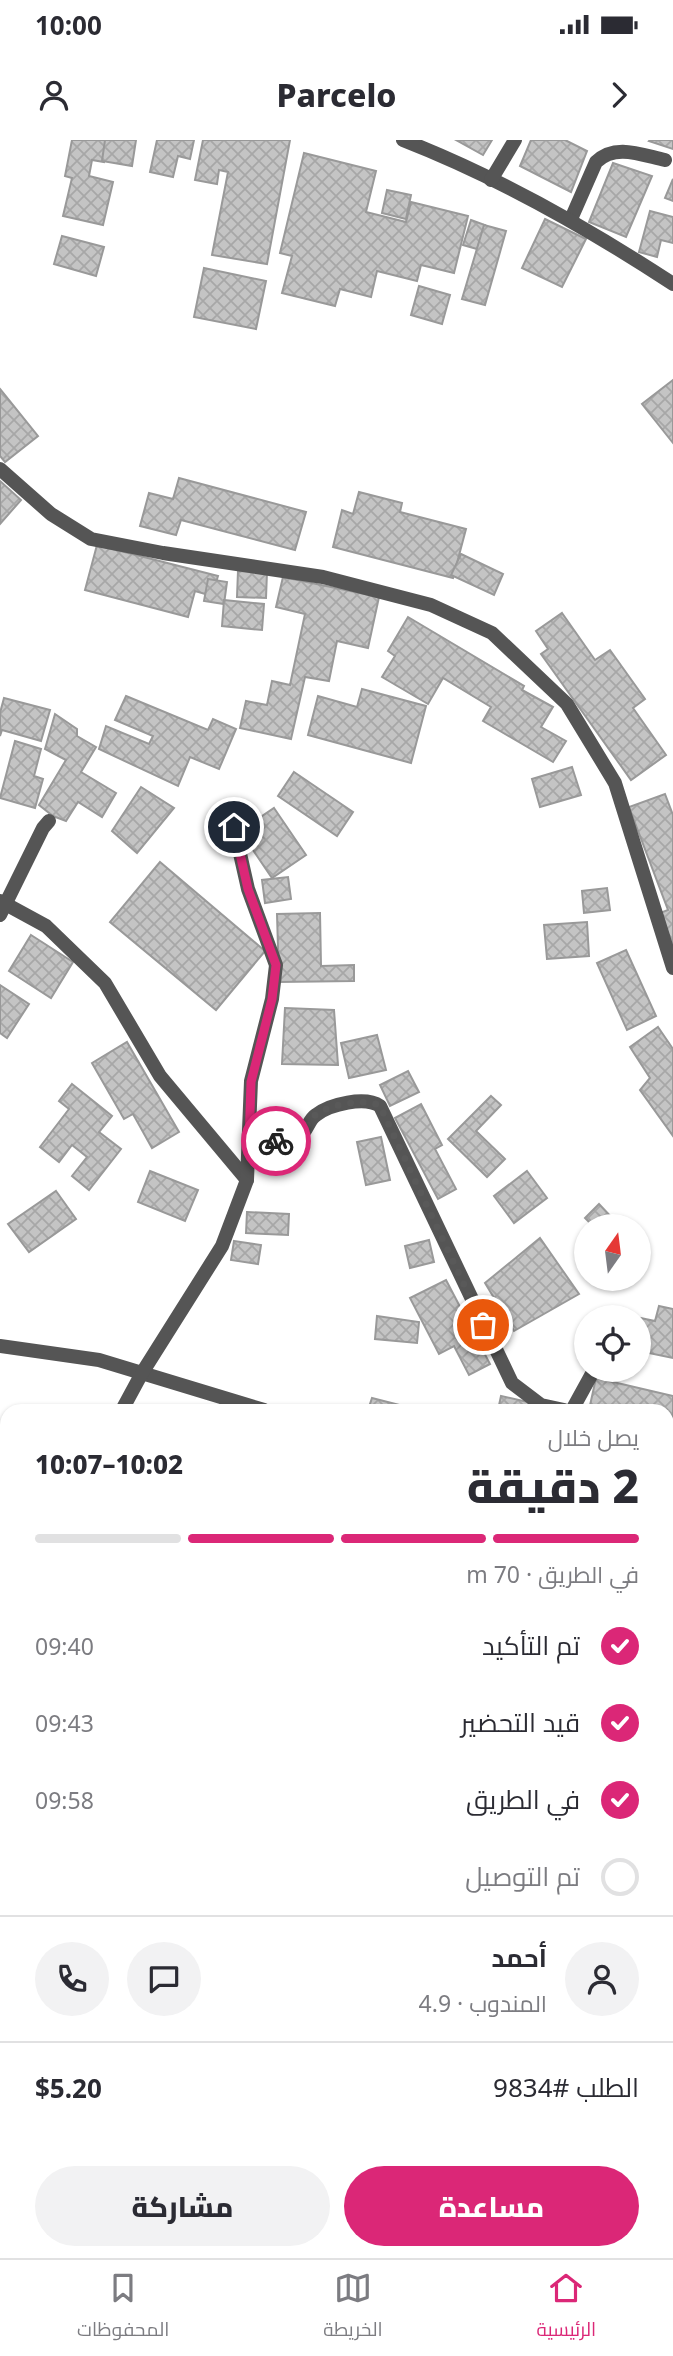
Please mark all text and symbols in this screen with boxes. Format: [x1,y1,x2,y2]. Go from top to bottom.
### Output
text: 10:00 [35,7,102,43]
text: Parcelo [277,73,396,116]
icon: person [35,76,73,114]
icon: forward [600,76,638,114]
pin [204,797,264,857]
icon: home [215,808,253,846]
courier [241,1106,311,1176]
icon: bike [257,1122,295,1160]
north arrow [574,1214,651,1292]
map controls [574,1214,651,1382]
pin [453,1295,513,1355]
button: locate [574,1305,651,1382]
icon: bag [464,1306,502,1344]
text: يصل خلال [548,1421,639,1453]
text: 10:02–10:07 [35,1446,183,1482]
text: 2 دقيقة [467,1454,639,1516]
text: في الطريق · 70 m [466,1558,639,1590]
text: تم التأكيد [482,1627,580,1663]
icon: check [601,1627,639,1665]
text: 09:40 [35,1630,94,1662]
text: قيد التحضير [461,1704,580,1740]
icon: check [601,1704,639,1742]
text: 09:43 [35,1707,94,1739]
text: في الطريق [466,1781,580,1817]
icon: check [601,1781,639,1819]
text: 09:58 [35,1784,94,1816]
text: تم التوصيل [465,1858,580,1894]
text: أحمد [491,1939,547,1975]
button: phone [35,1942,109,2016]
button: chat [127,1942,201,2016]
button: person [565,1942,639,2016]
text: المندوب · 4.9 [419,1987,547,2019]
text: الطلب #9834 [493,2069,639,2105]
text: $5.20 [35,2070,102,2106]
button: مشاركة [35,2166,330,2246]
button: مساعدة [344,2166,639,2246]
tab: المحفوظات [77,2269,169,2347]
tab: الخريطة [323,2269,383,2347]
tab: الرئيسية [536,2269,596,2347]

